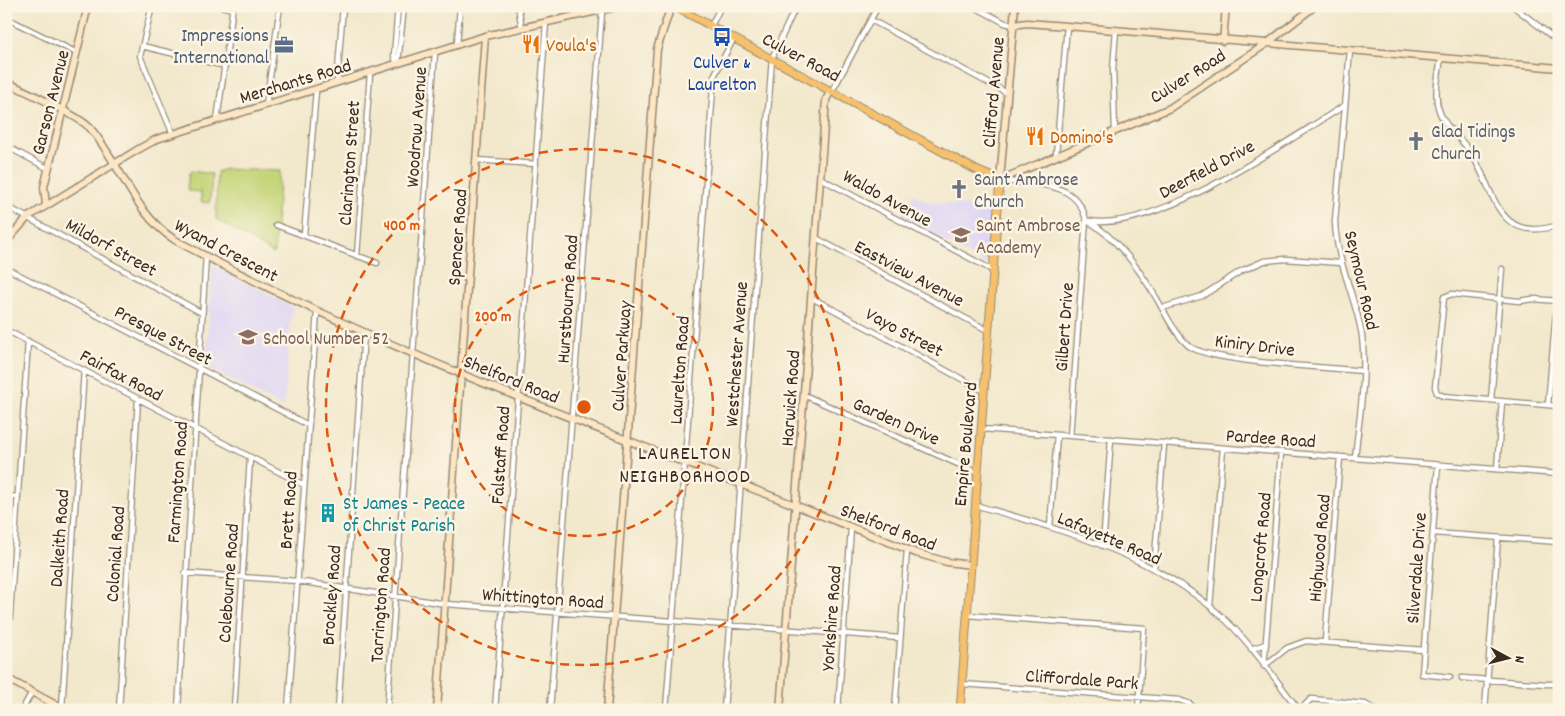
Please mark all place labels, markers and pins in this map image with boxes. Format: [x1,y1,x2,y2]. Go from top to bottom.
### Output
place label: Impressions International [173,24,269,73]
bus stop icon: Culver & Laurelton [711,26,733,48]
restaurant icon: Voula's [520,33,542,55]
office icon: Impressions International [273,34,295,56]
place label: Voula's [546,34,597,61]
place label: Culver & Laurelton [687,51,757,100]
place label: Glad Tidings Church [1431,120,1516,169]
restaurant icon: Domino's [1024,125,1046,147]
place label: Domino's [1050,126,1114,153]
church icon: Glad Tidings Church [1405,130,1427,152]
place label: Saint Ambrose Church [974,168,1078,217]
church icon: Saint Ambrose Church [948,178,970,200]
place label: Saint Ambrose Academy [976,214,1080,263]
school or university icon: Saint Ambrose Academy [950,224,972,246]
school or university icon: School Number 52 [237,326,259,348]
place label: School Number 52 [263,327,389,354]
centre of rings [575,398,593,416]
place label: St James - Peace of Christ Parish [343,492,465,541]
building icon: St James - Peace of Christ Parish [317,502,339,524]

